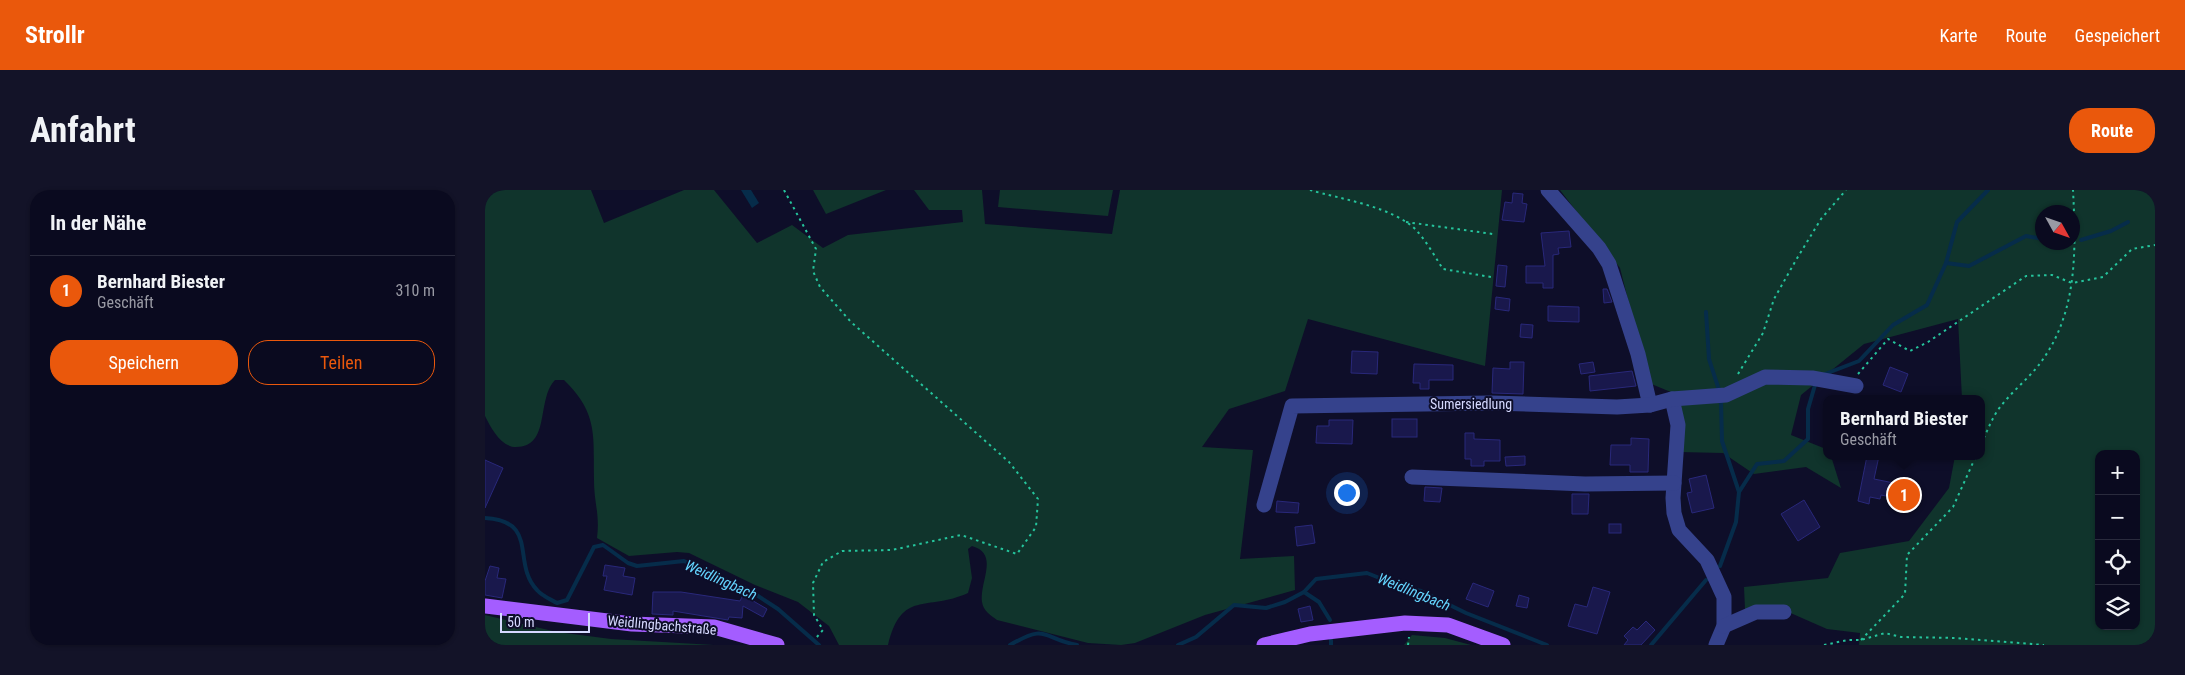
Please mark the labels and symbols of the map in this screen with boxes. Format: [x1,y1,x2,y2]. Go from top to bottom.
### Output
north arrow [2035,205,2080,250]
street label: Sumersiedlung [1430,396,1512,412]
pin: 1 [1888,476,1920,514]
your location [1334,480,1360,506]
water label: Weidlingbach [682,556,760,604]
water label: Weidlingbach [1375,569,1453,615]
scale bar [500,610,590,633]
street label: Weidlingbachstraße [607,612,718,638]

